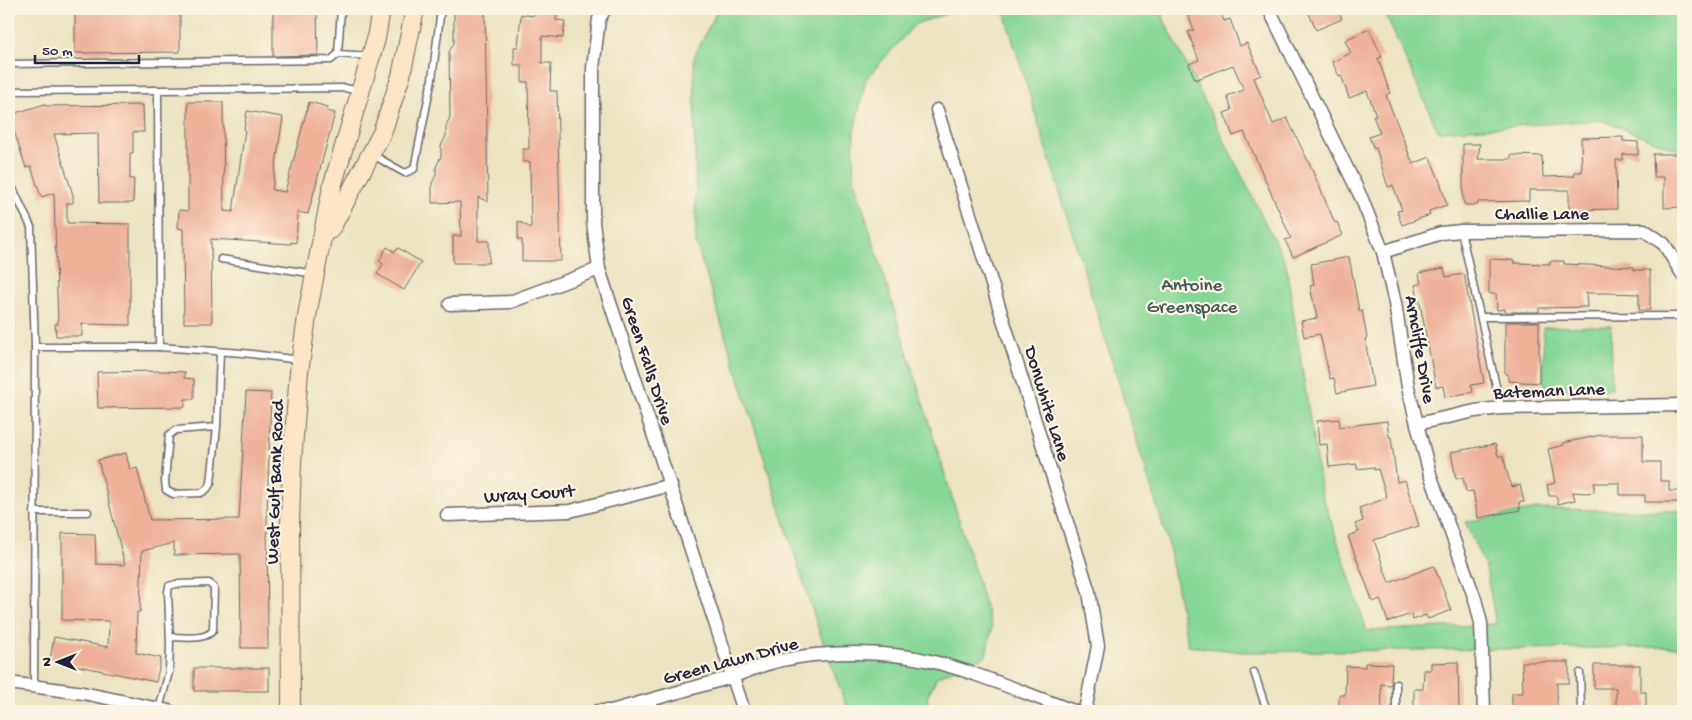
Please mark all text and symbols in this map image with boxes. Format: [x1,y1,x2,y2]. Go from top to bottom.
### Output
scale bar [35,32,139,64]
text: 50 m [42,43,73,61]
street label: Challie Lane [1495,204,1589,227]
park label: Antoine Greenspace [1147,275,1237,320]
street label: Green Falls Drive [614,294,677,428]
street label: Arncliffe Drive [1398,294,1439,406]
street label: Donwhite Lane [1017,342,1074,464]
street label: Bateman Lane [1492,379,1606,406]
street label: West Gulf Bank Road [262,398,291,565]
street label: Wray Court [483,481,578,510]
street label: Green Lawn Drive [661,633,801,691]
north arrow [32,638,82,688]
text: N [39,657,56,667]

